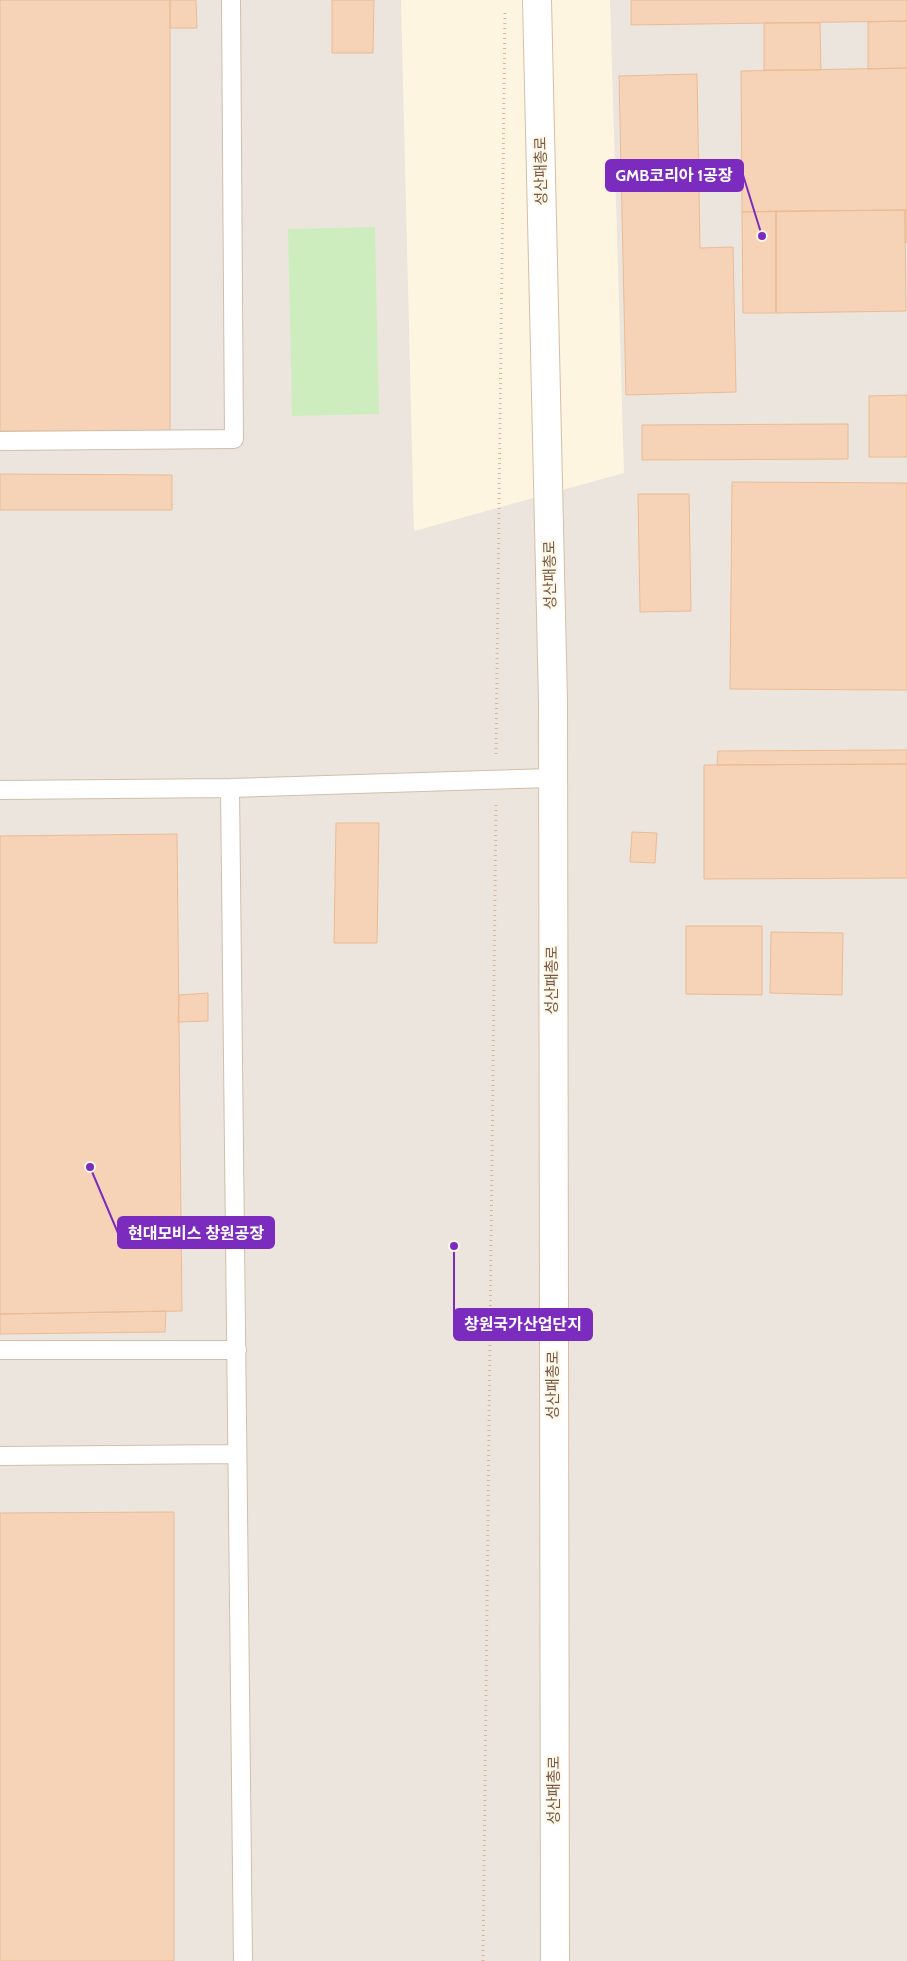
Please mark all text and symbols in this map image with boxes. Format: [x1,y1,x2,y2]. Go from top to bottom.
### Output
street label: 성산패총로 [531,136,551,206]
callout: GMB코리아 1공장 [606,160,743,191]
text: GMB코리아 1공장 [616,166,733,185]
street label: 성산패총로 [540,540,560,610]
street label: 성산패총로 [543,945,561,1015]
callout: 현대모비스 창원공장 [118,1217,274,1248]
text: 현대모비스 창원공장 [128,1224,264,1243]
callout: 창원국가산업단지 [454,1309,592,1340]
text: 창원국가산업단지 [464,1315,582,1334]
street label: 성산패총로 [544,1350,562,1420]
street label: 성산패총로 [545,1755,563,1825]

